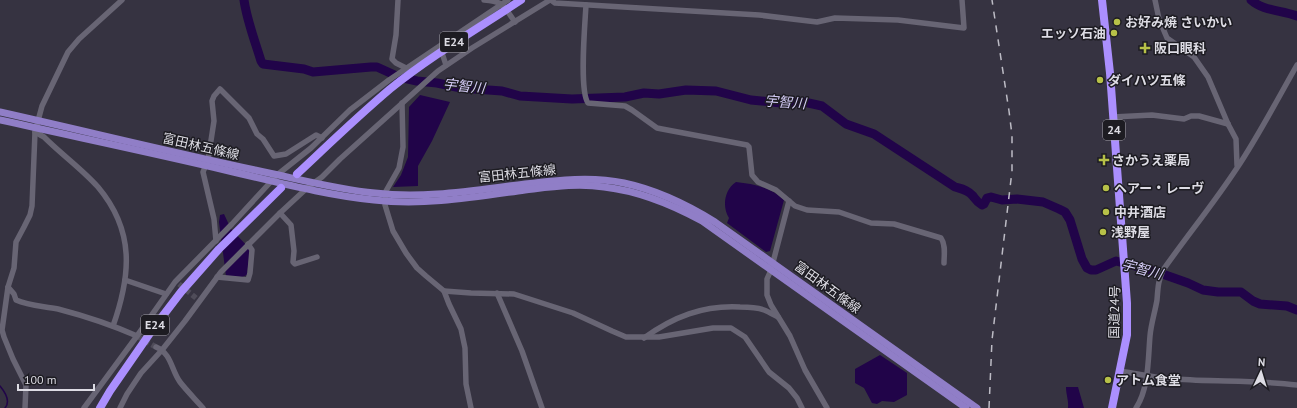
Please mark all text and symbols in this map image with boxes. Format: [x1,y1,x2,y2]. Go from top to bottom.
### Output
place label: お好み焼 さいかい [1125,14,1232,31]
marker: お好み焼 さいかい [1112,17,1122,27]
place label: エッソ石油 [1041,25,1106,42]
marker: エッソ石油 [1109,28,1119,38]
road number: E24 [440,32,468,52]
place label: 阪口眼科 [1154,40,1206,57]
marker: 阪口眼科 [1139,42,1151,54]
place label: ダイハツ五條 [1108,72,1186,89]
water label: 宇智川 [442,75,488,97]
marker: ダイハツ五條 [1095,75,1105,85]
water label: 宇智川 [763,92,809,113]
road number: 24 [1103,120,1125,140]
street label: 富田林五條線 [161,129,241,164]
place label: さかうえ薬局 [1112,152,1190,169]
marker: さかうえ薬局 [1099,155,1109,165]
street label: 富田林五條線 [477,161,557,186]
place label: ヘアー・レーヴ [1114,180,1204,197]
marker: ヘアー・レーヴ [1101,183,1111,193]
place label: 中井酒店 [1114,204,1166,221]
marker: 中井酒店 [1101,207,1111,217]
place label: 浅野屋 [1111,224,1150,241]
marker: 浅野屋 [1098,227,1108,237]
water label: 宇智川 [1119,255,1167,284]
street label: 富田林五條線 [791,258,864,317]
street label: 国道24号 [1106,285,1123,339]
road number: E24 [141,315,169,335]
north arrow [1241,352,1281,392]
text: N [1258,355,1266,369]
scale bar [18,366,94,392]
text: 100 m [24,372,57,387]
place label: アトム食堂 [1116,372,1181,389]
marker: アトム食堂 [1103,375,1113,385]

